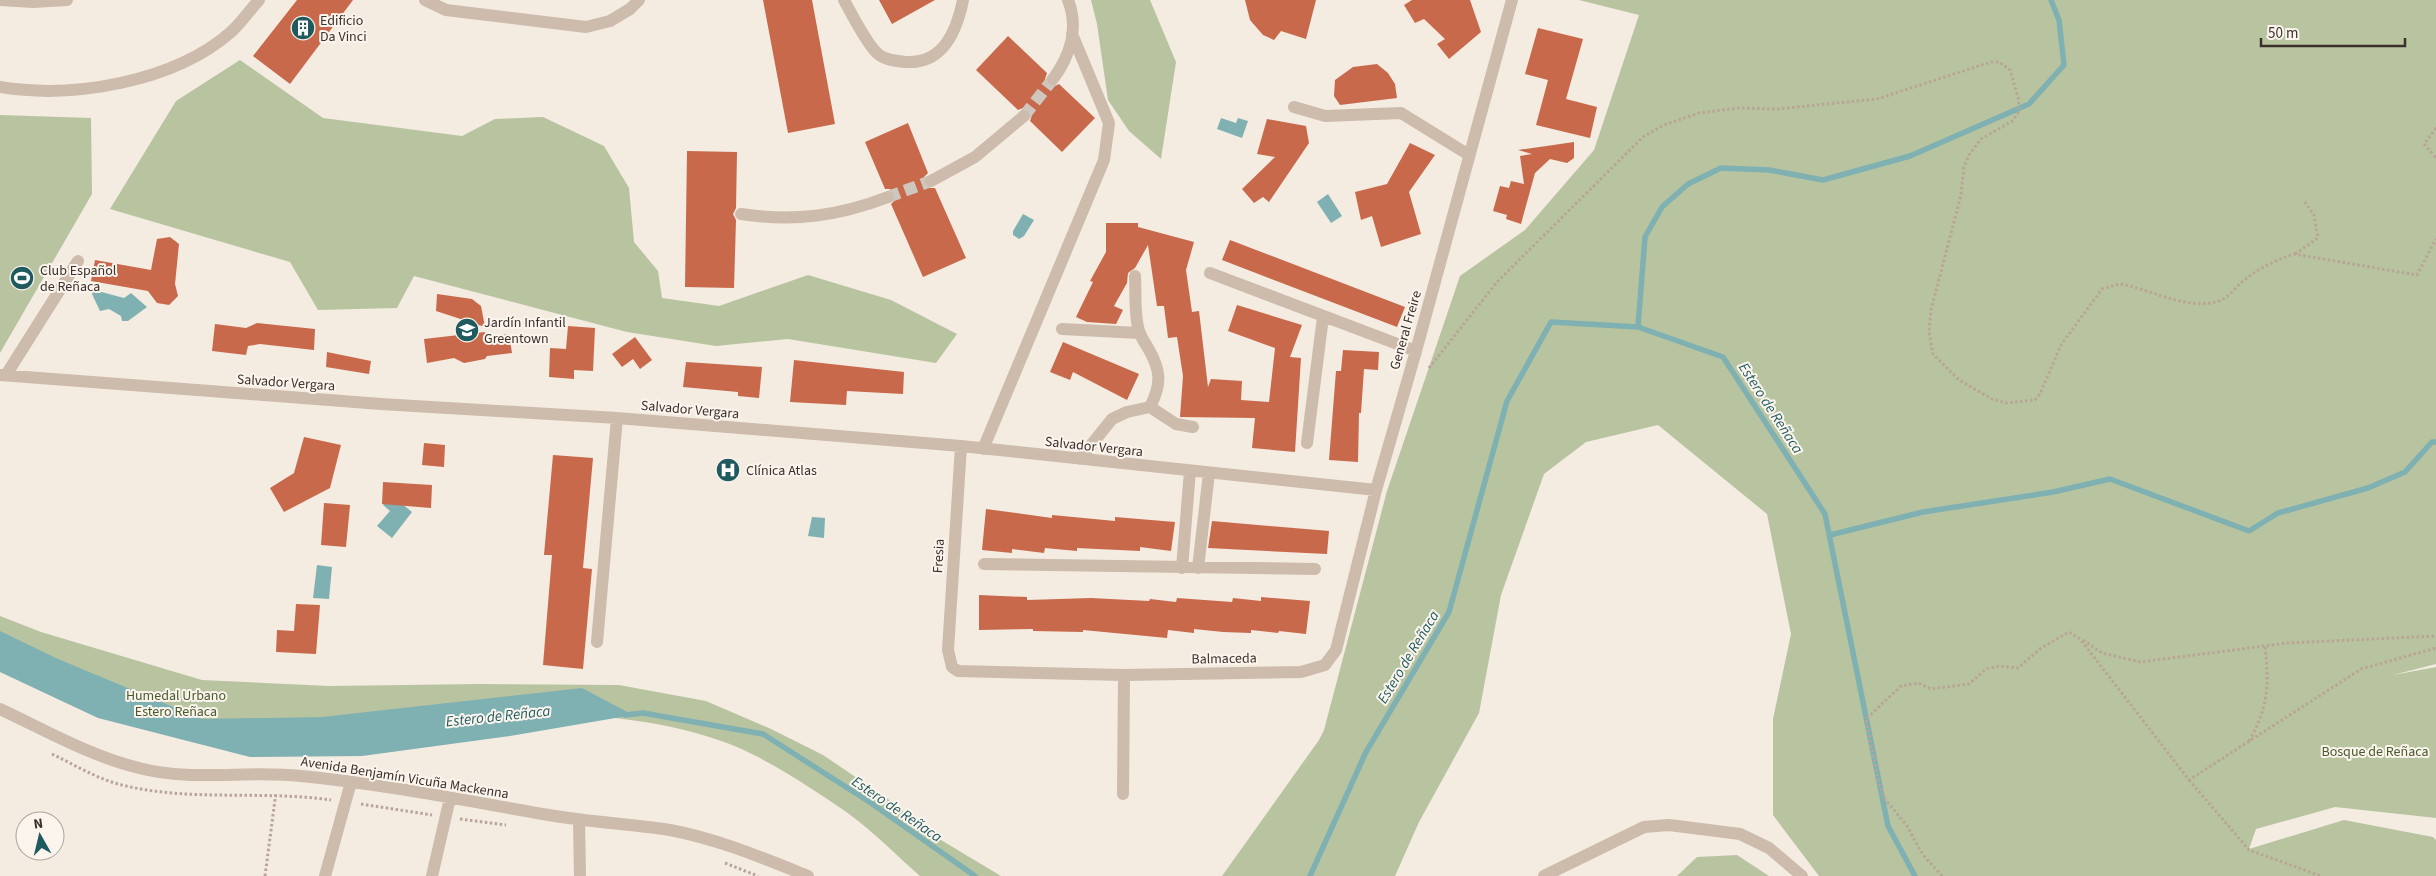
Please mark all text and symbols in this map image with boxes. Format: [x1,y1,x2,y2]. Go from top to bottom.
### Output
place label: Edificio Da Vinci [320,11,367,47]
building icon: Edificio Da Vinci [290,15,316,41]
scale bar [2261,15,2405,47]
text: 50 m [2268,23,2298,44]
place label: Club Español de Reñaca [40,261,117,297]
sports icon: Club Español de Reñaca [9,265,35,291]
street label: General Freire [1385,288,1427,372]
place label: Jardín Infantil Greentown [484,313,566,349]
school or university icon: Jardín Infantil Greentown [454,317,480,343]
water label: Estero de Reñaca [1733,359,1808,458]
street label: Salvador Vergara [236,370,336,396]
street label: Salvador Vergara [640,396,740,424]
street label: Salvador Vergara [1044,432,1144,462]
hospital icon: Clínica Atlas [715,457,741,483]
place label: Clínica Atlas [746,461,817,481]
street label: Fresia [928,538,950,574]
water label: Estero de Reñaca [1372,607,1444,708]
street label: Balmaceda [1191,648,1257,670]
park label: Humedal Urbano Estero Reñaca [126,686,226,722]
water label: Estero de Reñaca [445,701,551,732]
park label: Bosque de Reñaca [2321,742,2429,762]
street label: Avenida Benjamín Vicuña Mackenna [299,752,510,804]
water label: Estero de Reñaca [847,771,946,847]
north arrow [15,811,65,861]
text: N [32,814,44,835]

